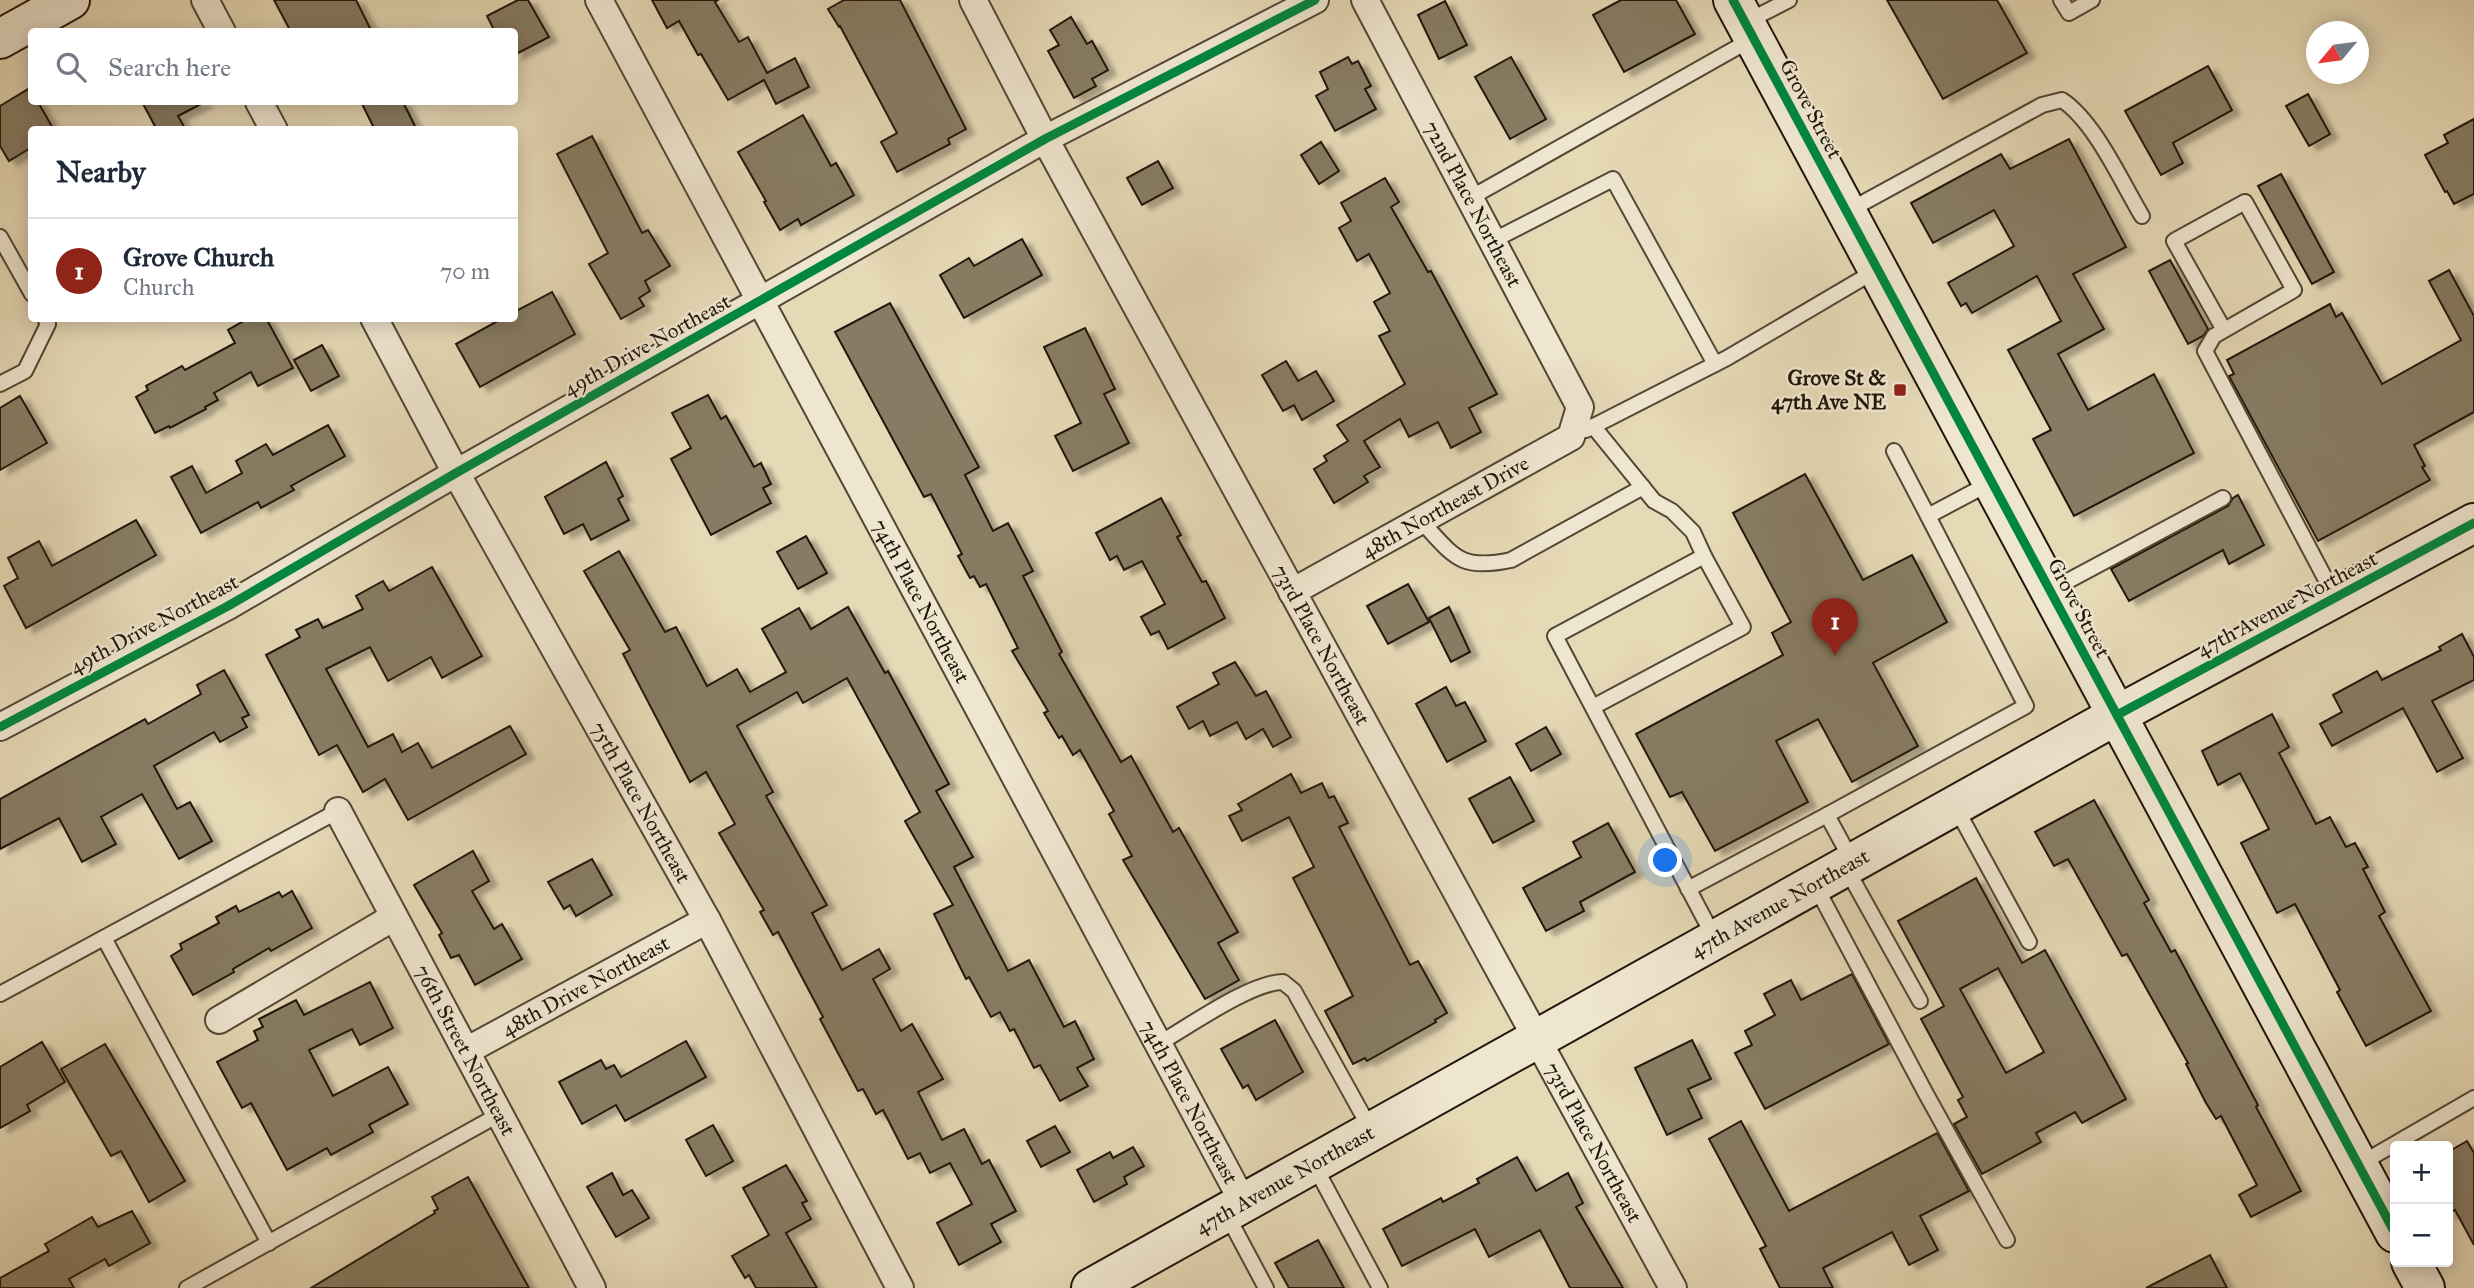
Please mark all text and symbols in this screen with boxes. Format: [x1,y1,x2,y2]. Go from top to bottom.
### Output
north arrow [2306,21,2369,84]
search box [28,28,518,105]
icon: search [52,48,90,86]
text: Search here [108,51,231,83]
street label: Grove Street [1774,55,1848,164]
street label: 72nd Place Northeast [1418,116,1528,292]
text: Nearby [56,154,146,190]
text: Grove Church [123,241,274,273]
text: 1 [74,257,84,285]
text: 70 m [440,257,490,285]
text: Church [123,273,195,301]
street label: 49th Drive Northeast [559,288,736,402]
place label: Grove St & 47th Ave NE [1771,365,1886,415]
marker: Grove St & 47th Ave NE [1892,382,1908,398]
street label: 48th Northeast Drive [1357,450,1533,564]
street label: 74th Place Northeast [867,515,976,688]
street label: 47th Avenue Northeast [2192,545,2382,663]
street label: Grove Street [2042,554,2116,663]
street label: 73rd Place Northeast [1267,560,1376,730]
street label: 49th Drive Northeast [65,568,243,679]
pin: 1 [1812,598,1858,656]
street label: 75th Place Northeast [585,717,697,888]
your location [1648,843,1682,877]
street label: 47th Avenue Northeast [1686,843,1874,964]
street label: 48th Drive Northeast [497,930,675,1042]
street label: 76th Street Northeast [409,960,522,1141]
street label: 74th Place Northeast [1135,1015,1244,1189]
street label: 73rd Place Northeast [1539,1058,1648,1228]
street label: 47th Avenue Northeast [1191,1119,1379,1240]
map controls [2390,1141,2453,1267]
button: + [2390,1141,2453,1204]
button: − [2390,1204,2453,1267]

